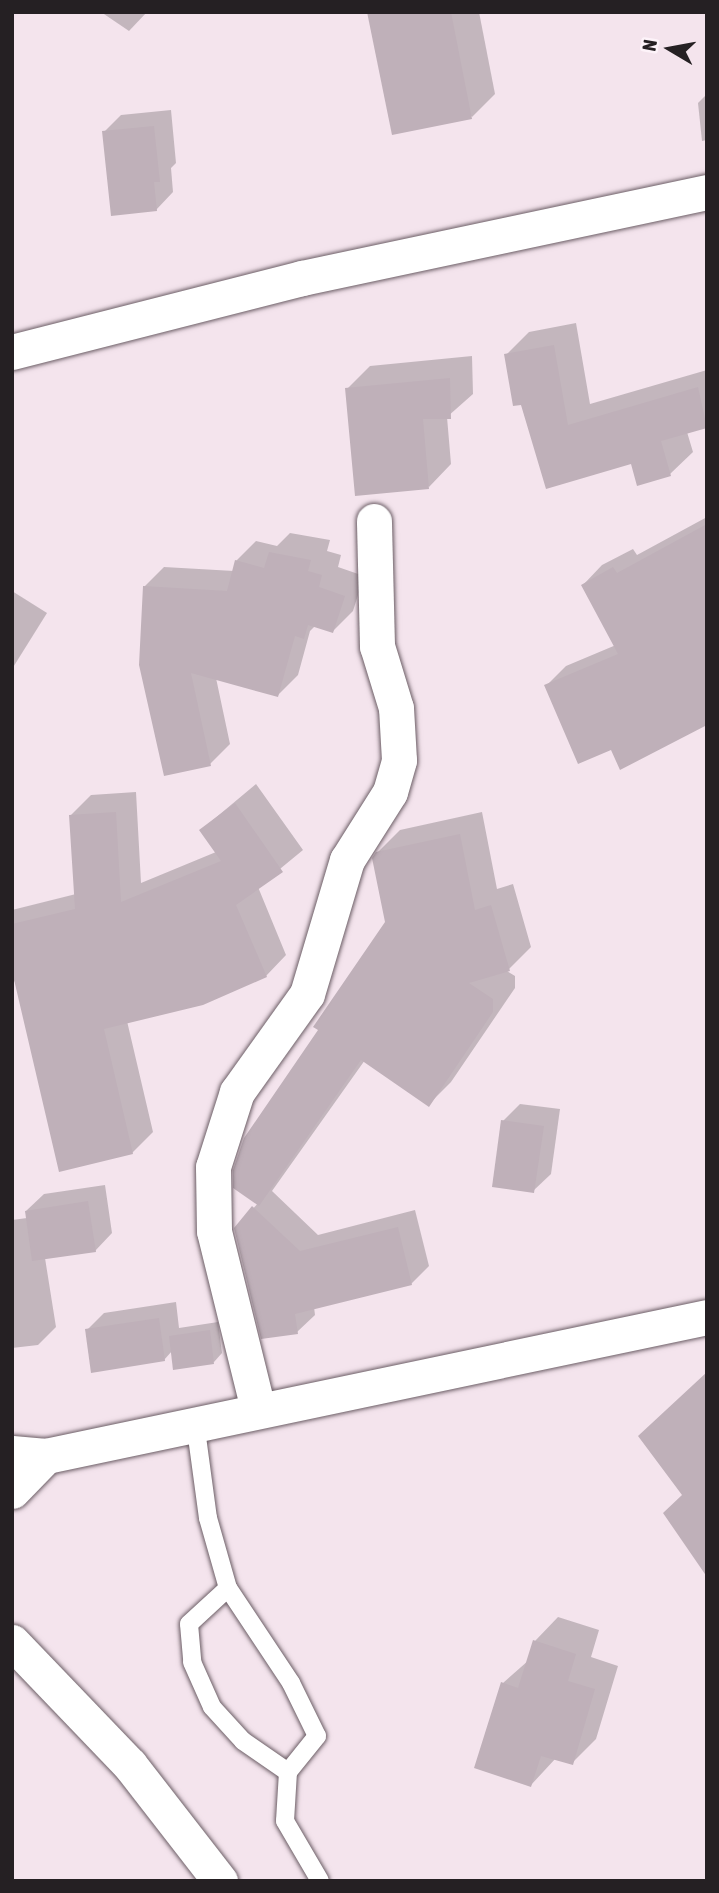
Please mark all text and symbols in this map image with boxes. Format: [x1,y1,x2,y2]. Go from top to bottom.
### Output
north arrow [635,14,705,84]
text: N [638,38,661,53]

